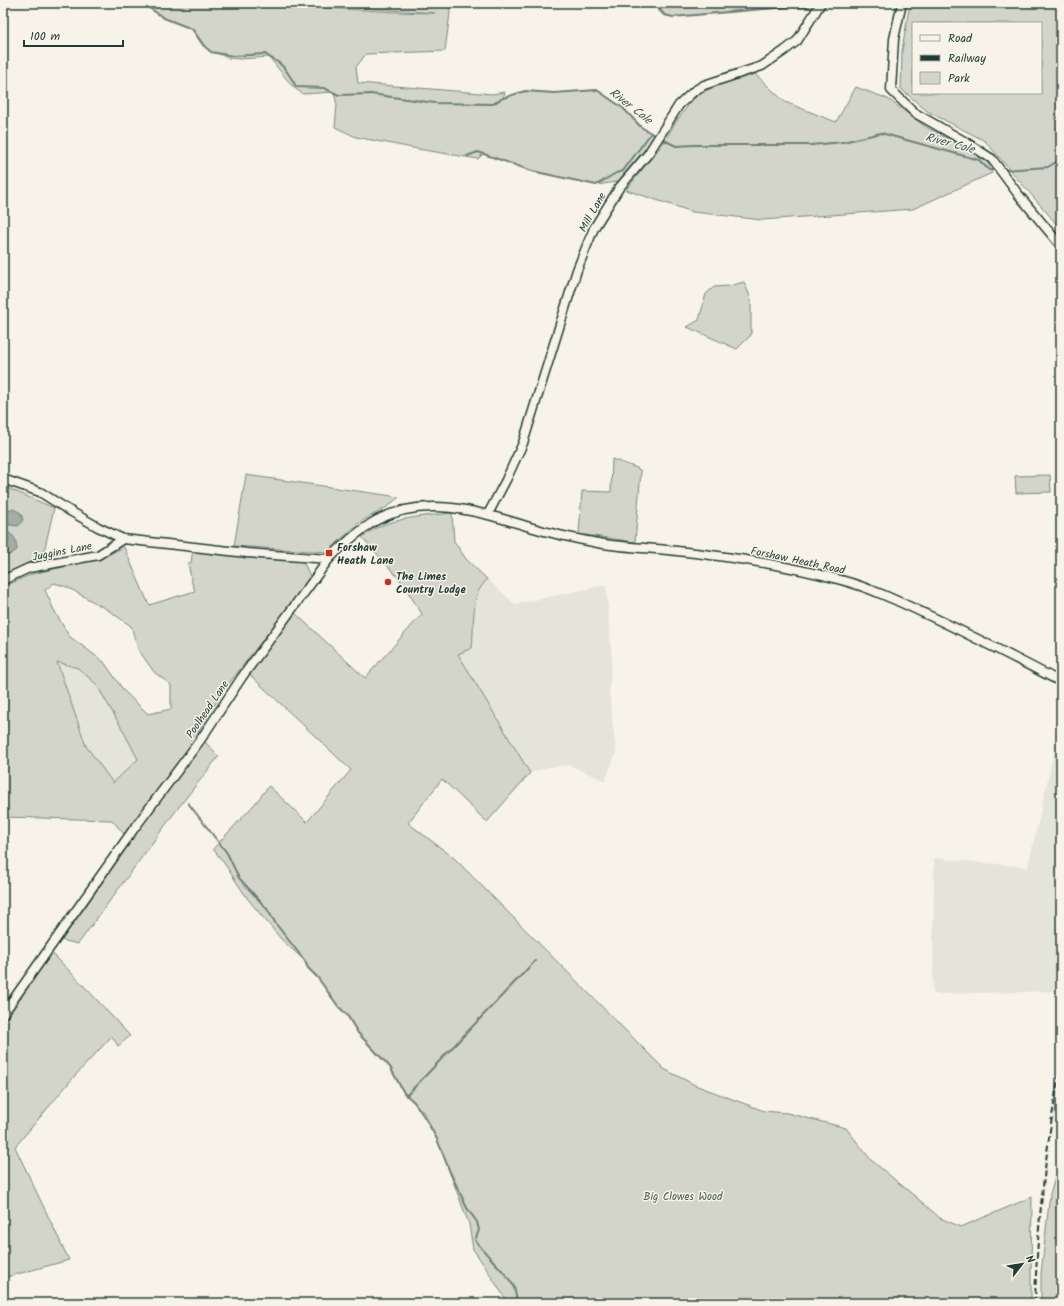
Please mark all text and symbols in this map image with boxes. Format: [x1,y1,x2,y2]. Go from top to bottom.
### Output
scale bar [24,22,123,48]
legend [912,22,1042,94]
text: 100 m [30,27,61,46]
text: Road [948,29,973,48]
text: Railway [948,49,986,68]
text: Park [948,69,970,88]
water label: River Cole [605,83,658,130]
water label: River Cole [923,128,978,160]
street label: Mill Lane [575,189,611,236]
street label: Juggins Lane [31,537,94,567]
place label: Forshaw Heath Lane [337,539,394,570]
street label: Forshaw Heath Road [749,542,847,580]
marker: Forshaw Heath Lane [324,548,334,558]
place label: The Limes Country Lodge [396,568,466,599]
marker: The Limes Country Lodge [383,577,393,587]
street label: Poolhead Lane [182,677,234,742]
park label: Big Clowes Wood [643,1188,723,1206]
north arrow [1002,1244,1042,1284]
text: N [1020,1252,1039,1267]

